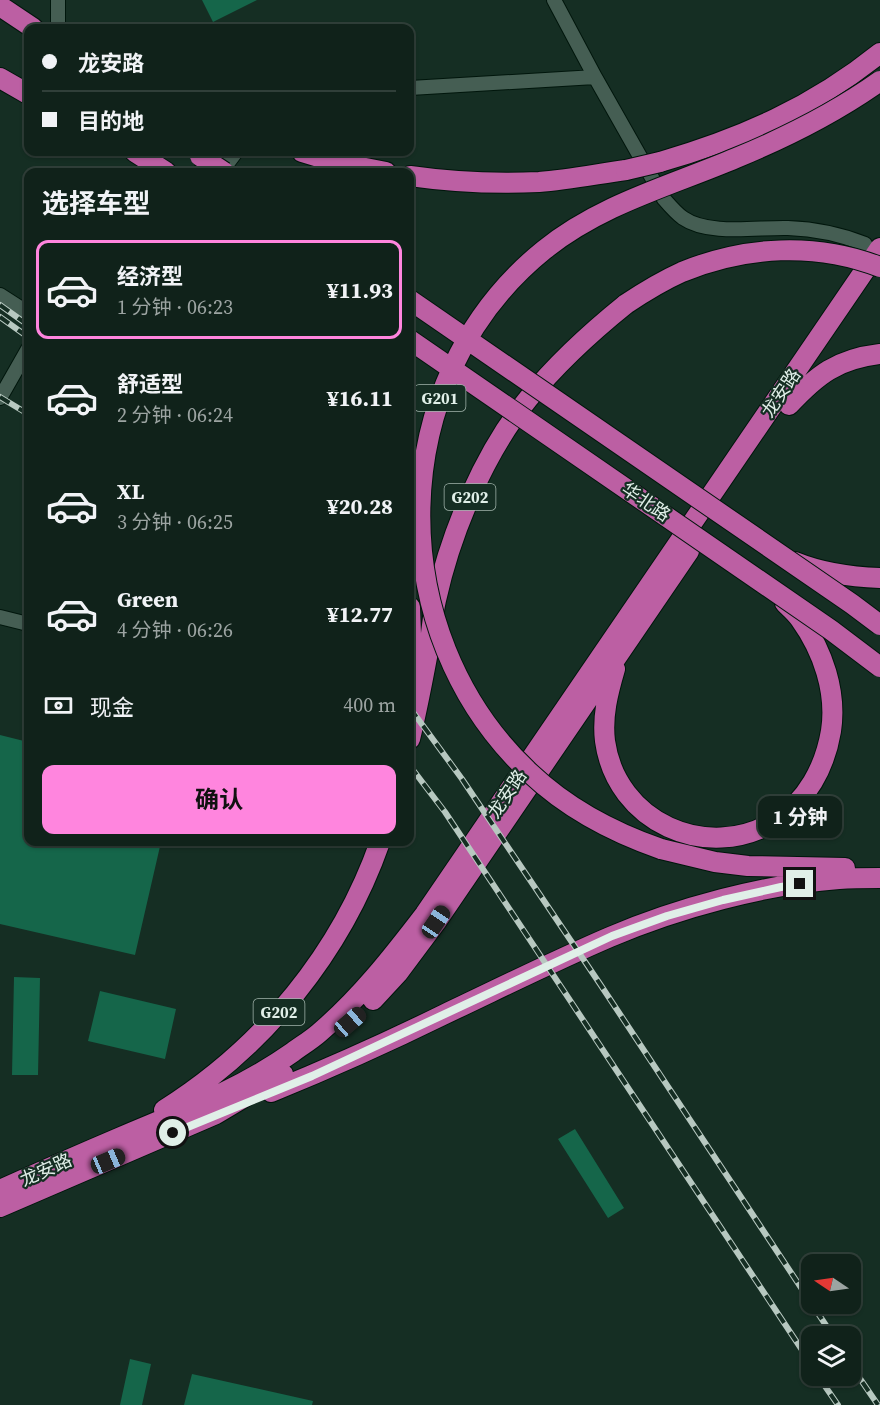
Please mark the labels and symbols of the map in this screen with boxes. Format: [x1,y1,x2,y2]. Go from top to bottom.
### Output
street label: 龙安路 [755,363,806,422]
road number: G201 [414,385,466,411]
street label: 华北路 [617,476,676,527]
road number: G202 [444,484,496,510]
street label: 龙安路 [481,764,532,823]
callout: 1 分钟 [758,797,842,839]
route end [786,870,813,897]
car [418,902,454,942]
road number: G202 [254,999,304,1025]
car [331,1003,369,1041]
route start [159,1119,186,1146]
car [88,1146,128,1176]
street label: 龙安路 [16,1147,76,1192]
north arrow [801,1254,861,1314]

